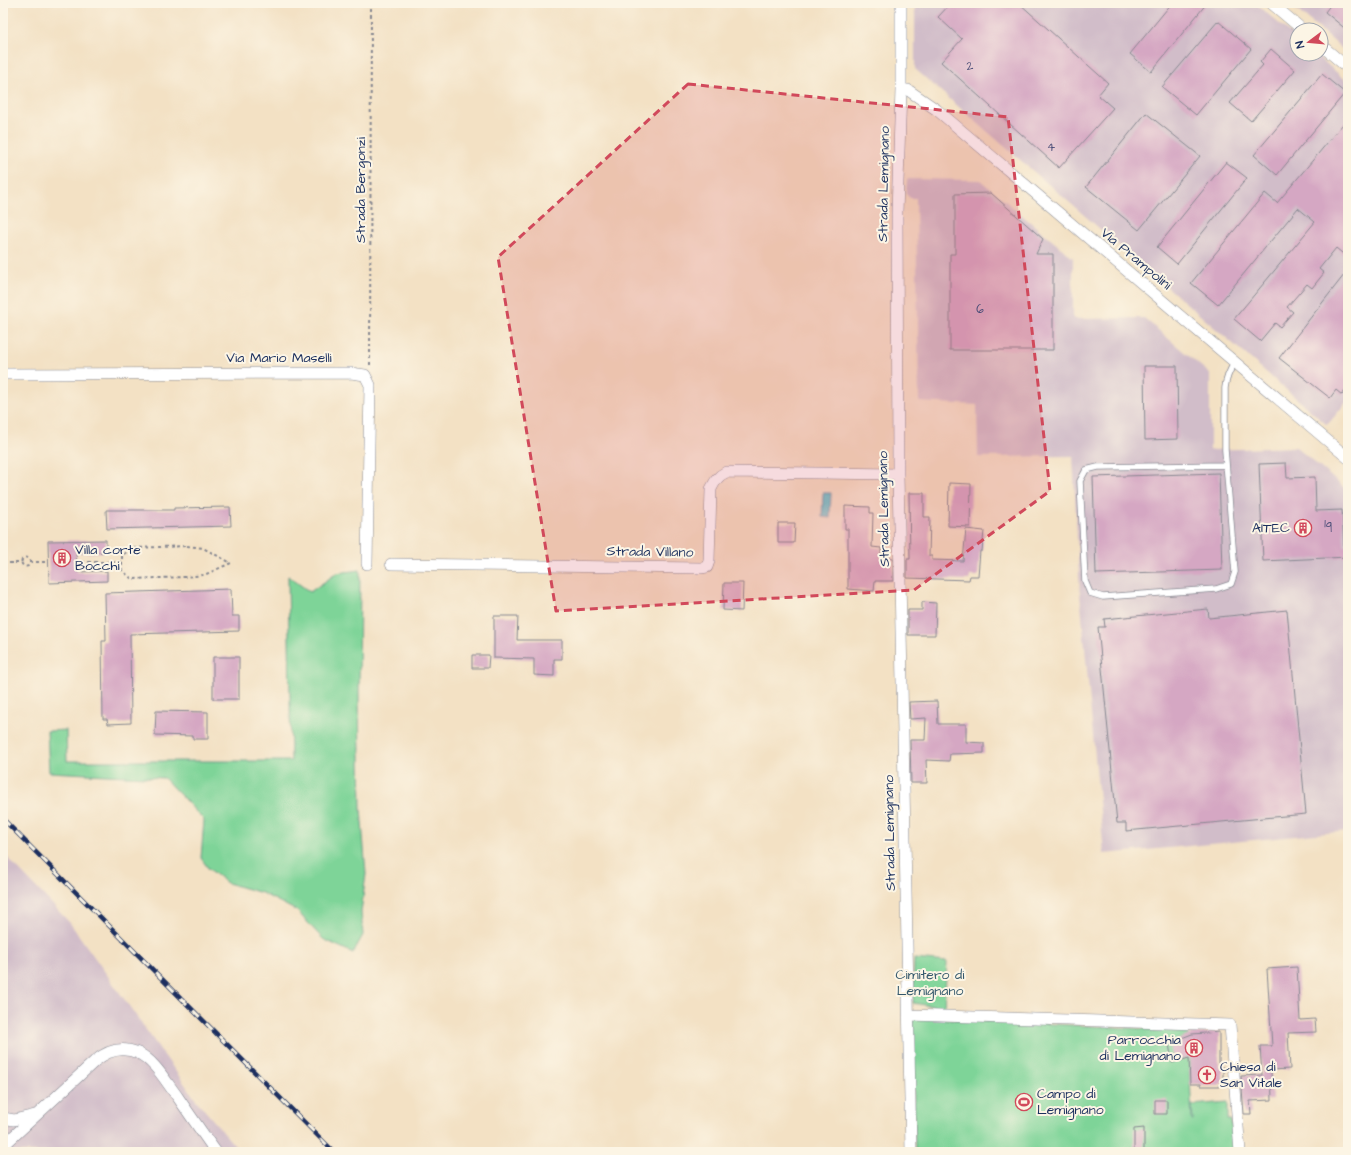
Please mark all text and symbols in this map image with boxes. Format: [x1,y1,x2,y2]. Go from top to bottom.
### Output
north arrow [1289,22,1329,62]
text: N [1292,39,1308,50]
house number: 2 [967,58,974,75]
street label: Strada Lemignano [873,126,895,242]
street label: Strada Bergonzi [351,137,371,243]
house number: 4 [1047,139,1055,156]
street label: Via Prampolini [1096,223,1176,295]
house number: 6 [976,301,984,318]
street label: Via Mario Maselli [226,348,332,368]
street label: Strada Lemignano [873,451,895,567]
house number: 1q [1324,515,1332,532]
place label: AITEC [1252,518,1290,538]
building icon: AITEC [1293,518,1313,538]
place label: Villa corte Bocchi [75,540,141,576]
street label: Strada Villano [606,541,694,563]
building icon: Villa corte Bocchi [52,548,72,568]
street label: Strada Lemignano [879,775,901,891]
park label: Cimitero di Lemignano [896,965,964,1001]
place label: Parrocchia di Lemignano [1100,1030,1181,1066]
building icon: Parrocchia di Lemignano [1184,1038,1204,1058]
place label: Chiesa di San Vitale [1220,1057,1283,1093]
church icon: Chiesa di San Vitale [1197,1065,1217,1085]
place label: Campo di Lemignano [1037,1084,1104,1120]
sports icon: Campo di Lemignano [1014,1092,1034,1112]

